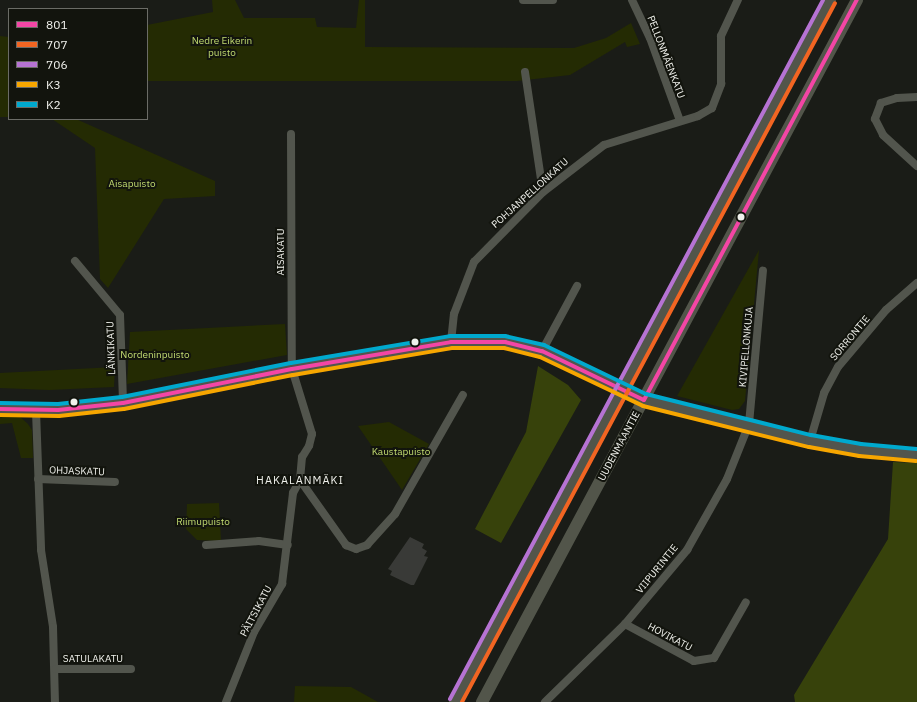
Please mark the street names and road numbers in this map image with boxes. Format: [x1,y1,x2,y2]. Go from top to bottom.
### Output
street label: PELLONMÄENKATU [645,14,687,100]
street label: POHJANPELLONKATU [489,155,571,231]
street label: AISAKATU [275,228,287,276]
street label: KIVIPELLONKUJA [737,306,755,388]
street label: SORRONTIE [828,313,872,363]
street label: LÄNKIKATU [104,321,118,375]
street label: UUDENMAANTIE [596,409,642,483]
street label: OHJASKATU [49,464,105,478]
street label: VIIPURINTIE [633,542,681,596]
street label: PÄITSIKATU [238,583,274,639]
street label: HOVIKATU [646,620,694,654]
street label: SATULAKATU [63,653,123,665]

